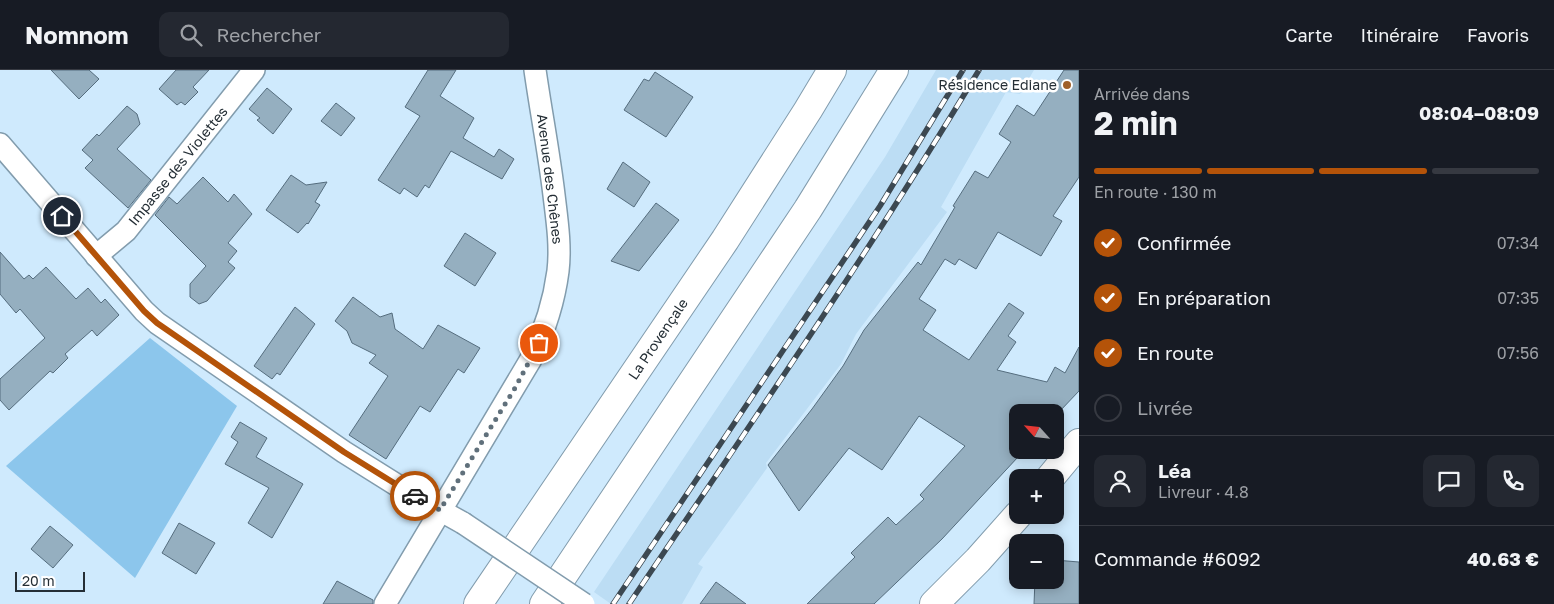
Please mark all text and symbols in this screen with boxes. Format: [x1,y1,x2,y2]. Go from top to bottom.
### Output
search box [159,12,509,57]
text: Nomnom [25,20,129,49]
icon: search [177,21,205,49]
text: Rechercher [217,23,321,46]
text: Carte [1285,24,1333,46]
text: Itinéraire [1361,24,1439,46]
text: Favoris [1467,24,1529,46]
place label: Résidence Ediane [938,76,1057,93]
marker: Résidence Ediane [1061,79,1073,91]
text: Arrivée dans [1094,84,1190,104]
text: 08:04–08:09 [1419,101,1539,124]
street label: Impasse des Violettes [124,103,231,229]
text: 2 min [1094,104,1178,142]
street label: Avenue des Chênes [534,113,567,245]
text: En route · 130 m [1094,182,1217,202]
pin [41,195,83,237]
icon: home [48,202,76,230]
icon: check [1094,229,1122,257]
text: Confirmée [1137,231,1231,254]
text: 07:34 [1497,233,1539,253]
icon: check [1094,284,1122,312]
text: En préparation [1137,286,1271,309]
text: 07:35 [1497,288,1539,308]
street label: La Provençale [624,295,691,383]
pin [518,322,560,364]
icon: bag [525,329,553,357]
icon: check [1094,339,1122,367]
text: En route [1137,341,1214,364]
text: 07:56 [1497,343,1539,363]
text: Livrée [1137,396,1193,419]
north arrow [1009,404,1064,459]
map controls [1009,404,1064,589]
button: person [1094,455,1146,507]
button: chat [1423,455,1475,507]
button: phone [1487,455,1539,507]
text: Léa [1158,459,1191,482]
button: + [1009,469,1064,524]
courier [390,471,440,521]
icon: car [401,482,429,510]
text: Livreur · 4.8 [1158,482,1249,502]
button: − [1009,534,1064,589]
text: Commande #6092 [1094,547,1261,570]
text: 40.63 € [1467,547,1539,570]
scale bar [15,569,85,592]
text: 20 m [22,572,55,589]

